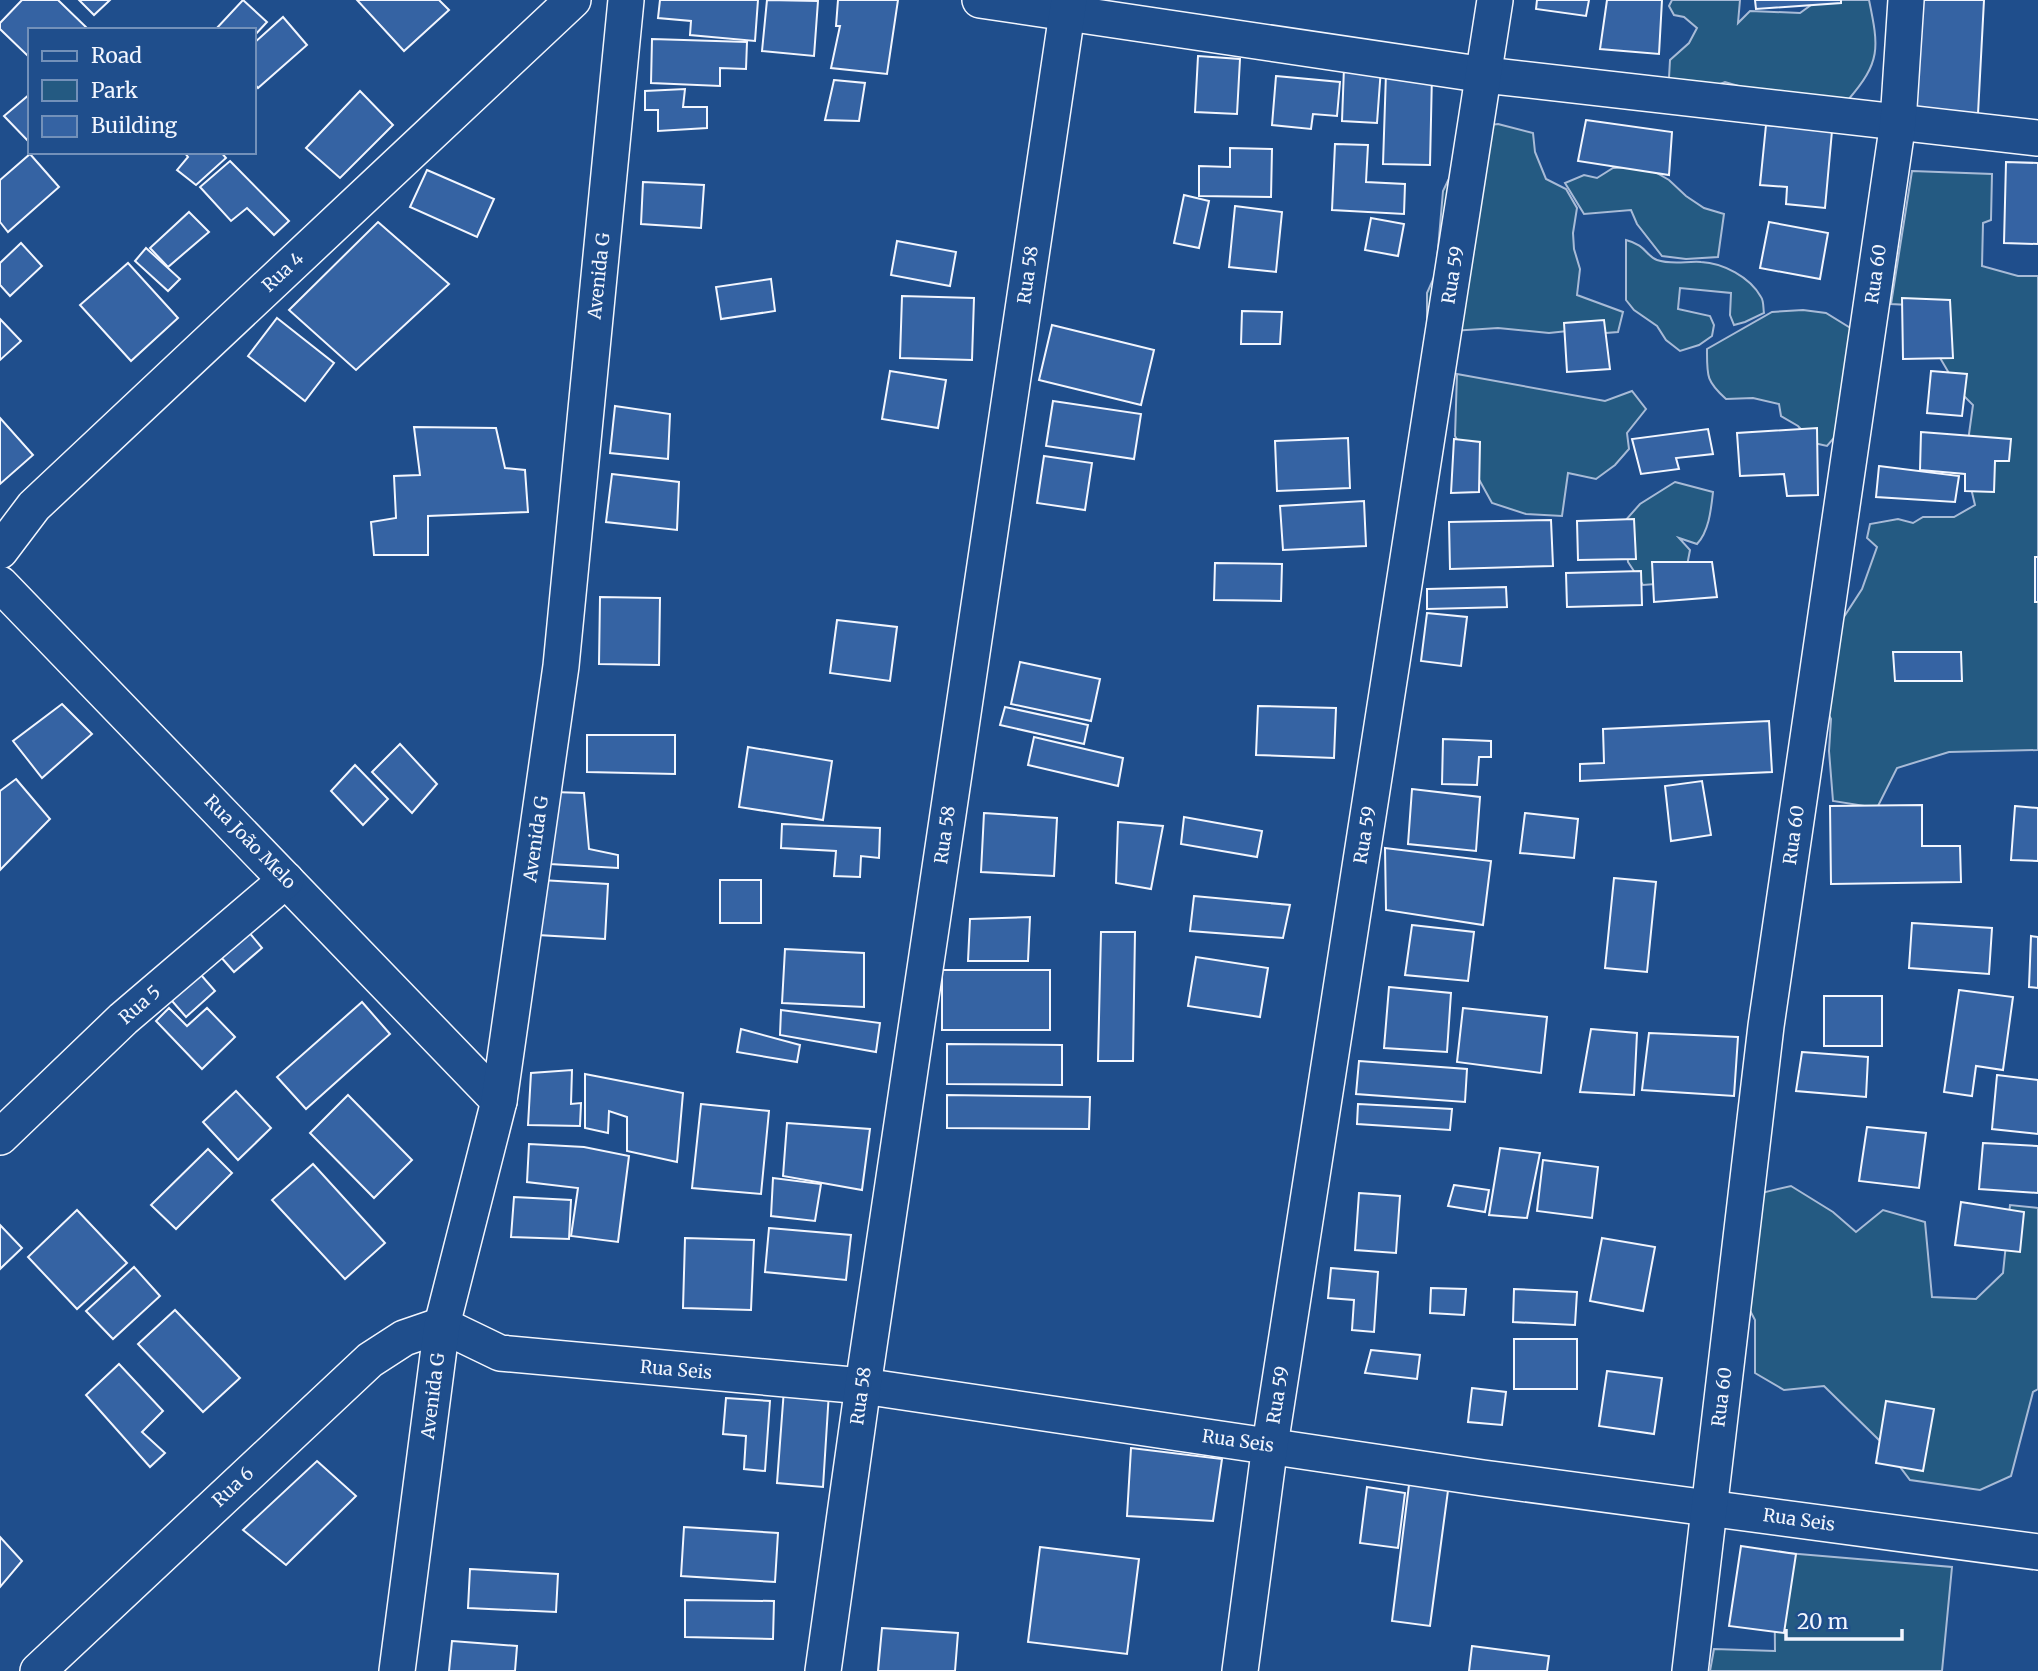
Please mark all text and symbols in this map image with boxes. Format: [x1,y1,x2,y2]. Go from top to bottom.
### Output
legend [28,28,256,154]
text: Road [91,42,142,69]
text: Park [91,77,138,104]
text: Building [91,112,178,139]
street label: Avenida G [582,232,614,321]
street label: Rua 60 [1860,243,1891,305]
street label: Rua 58 [1012,244,1043,305]
street label: Rua 59 [1437,244,1468,306]
street label: Rua 4 [257,247,308,297]
street label: Rua João Melo [200,790,301,893]
street label: Avenida G [518,794,553,884]
street label: Rua 58 [929,804,960,865]
street label: Rua 59 [1349,804,1380,866]
street label: Rua 60 [1778,804,1809,866]
street label: Rua 5 [114,980,165,1029]
street label: Avenida G [416,1352,449,1441]
street label: Rua Seis [639,1355,713,1384]
street label: Rua 59 [1262,1364,1293,1426]
street label: Rua 58 [845,1365,876,1426]
street label: Rua 60 [1706,1366,1737,1428]
street label: Rua Seis [1201,1424,1276,1457]
street label: Rua 6 [207,1462,258,1512]
street label: Rua Seis [1762,1503,1837,1536]
scale bar [1786,1598,1902,1642]
text: 20 m [1797,1608,1849,1635]

